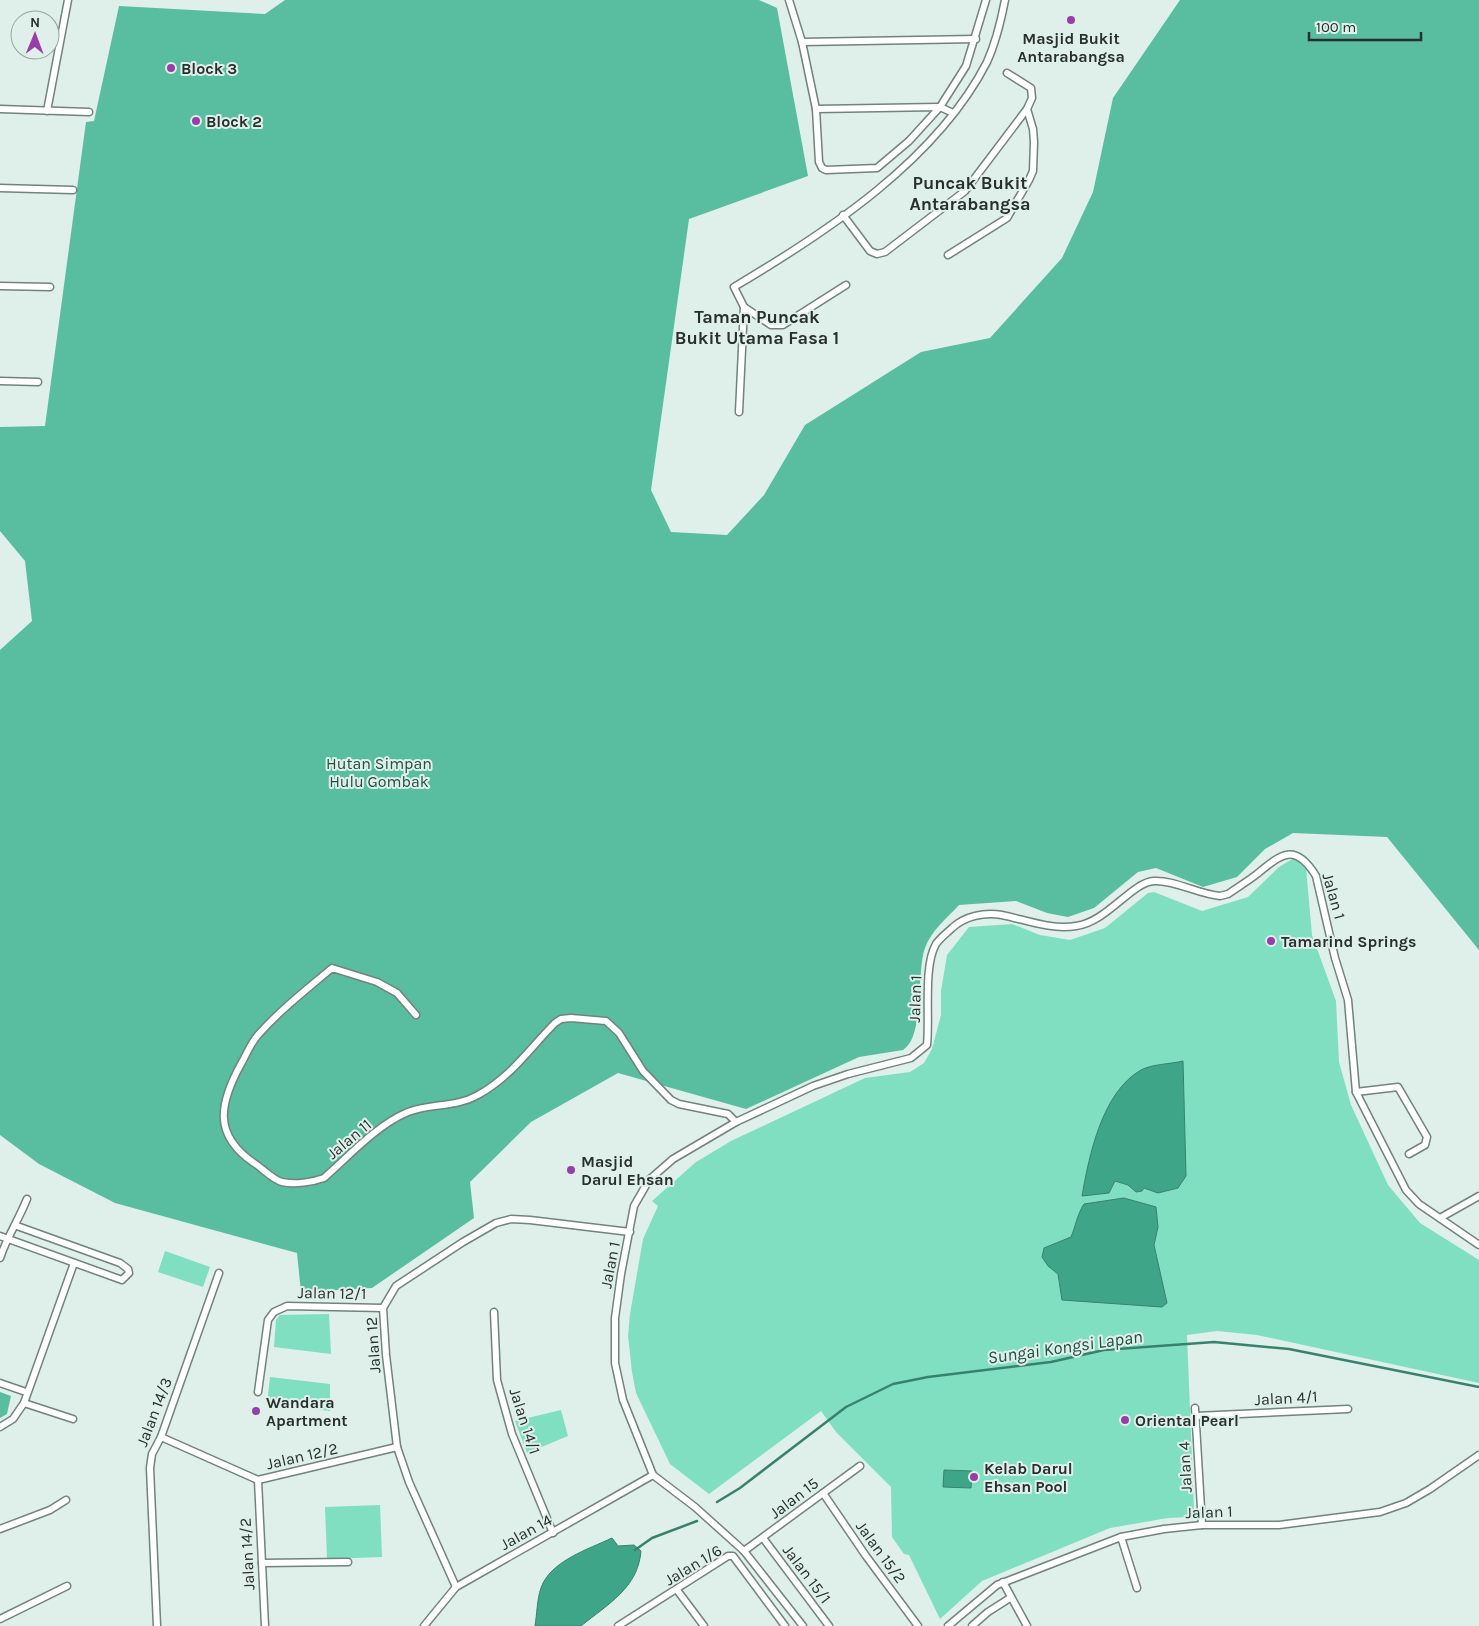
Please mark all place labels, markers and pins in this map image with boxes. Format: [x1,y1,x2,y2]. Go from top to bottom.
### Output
marker: Masjid Bukit Antarabangsa [1065,14,1077,26]
place label: Masjid Bukit Antarabangsa [1017,29,1125,66]
place label: Block 3 [181,59,237,78]
marker: Block 3 [165,62,177,74]
place label: Block 2 [206,112,262,131]
marker: Block 2 [190,115,202,127]
place label: Tamarind Springs [1281,932,1416,951]
marker: Tamarind Springs [1265,935,1277,947]
place label: Masjid Darul Ehsan [581,1152,674,1189]
marker: Masjid Darul Ehsan [565,1164,577,1176]
place label: Wandara Apartment [266,1393,348,1430]
marker: Wandara Apartment [250,1405,262,1417]
place label: Oriental Pearl [1135,1411,1239,1430]
marker: Oriental Pearl [1119,1414,1131,1426]
place label: Kelab Darul Ehsan Pool [984,1459,1073,1496]
marker: Kelab Darul Ehsan Pool [968,1471,980,1483]

